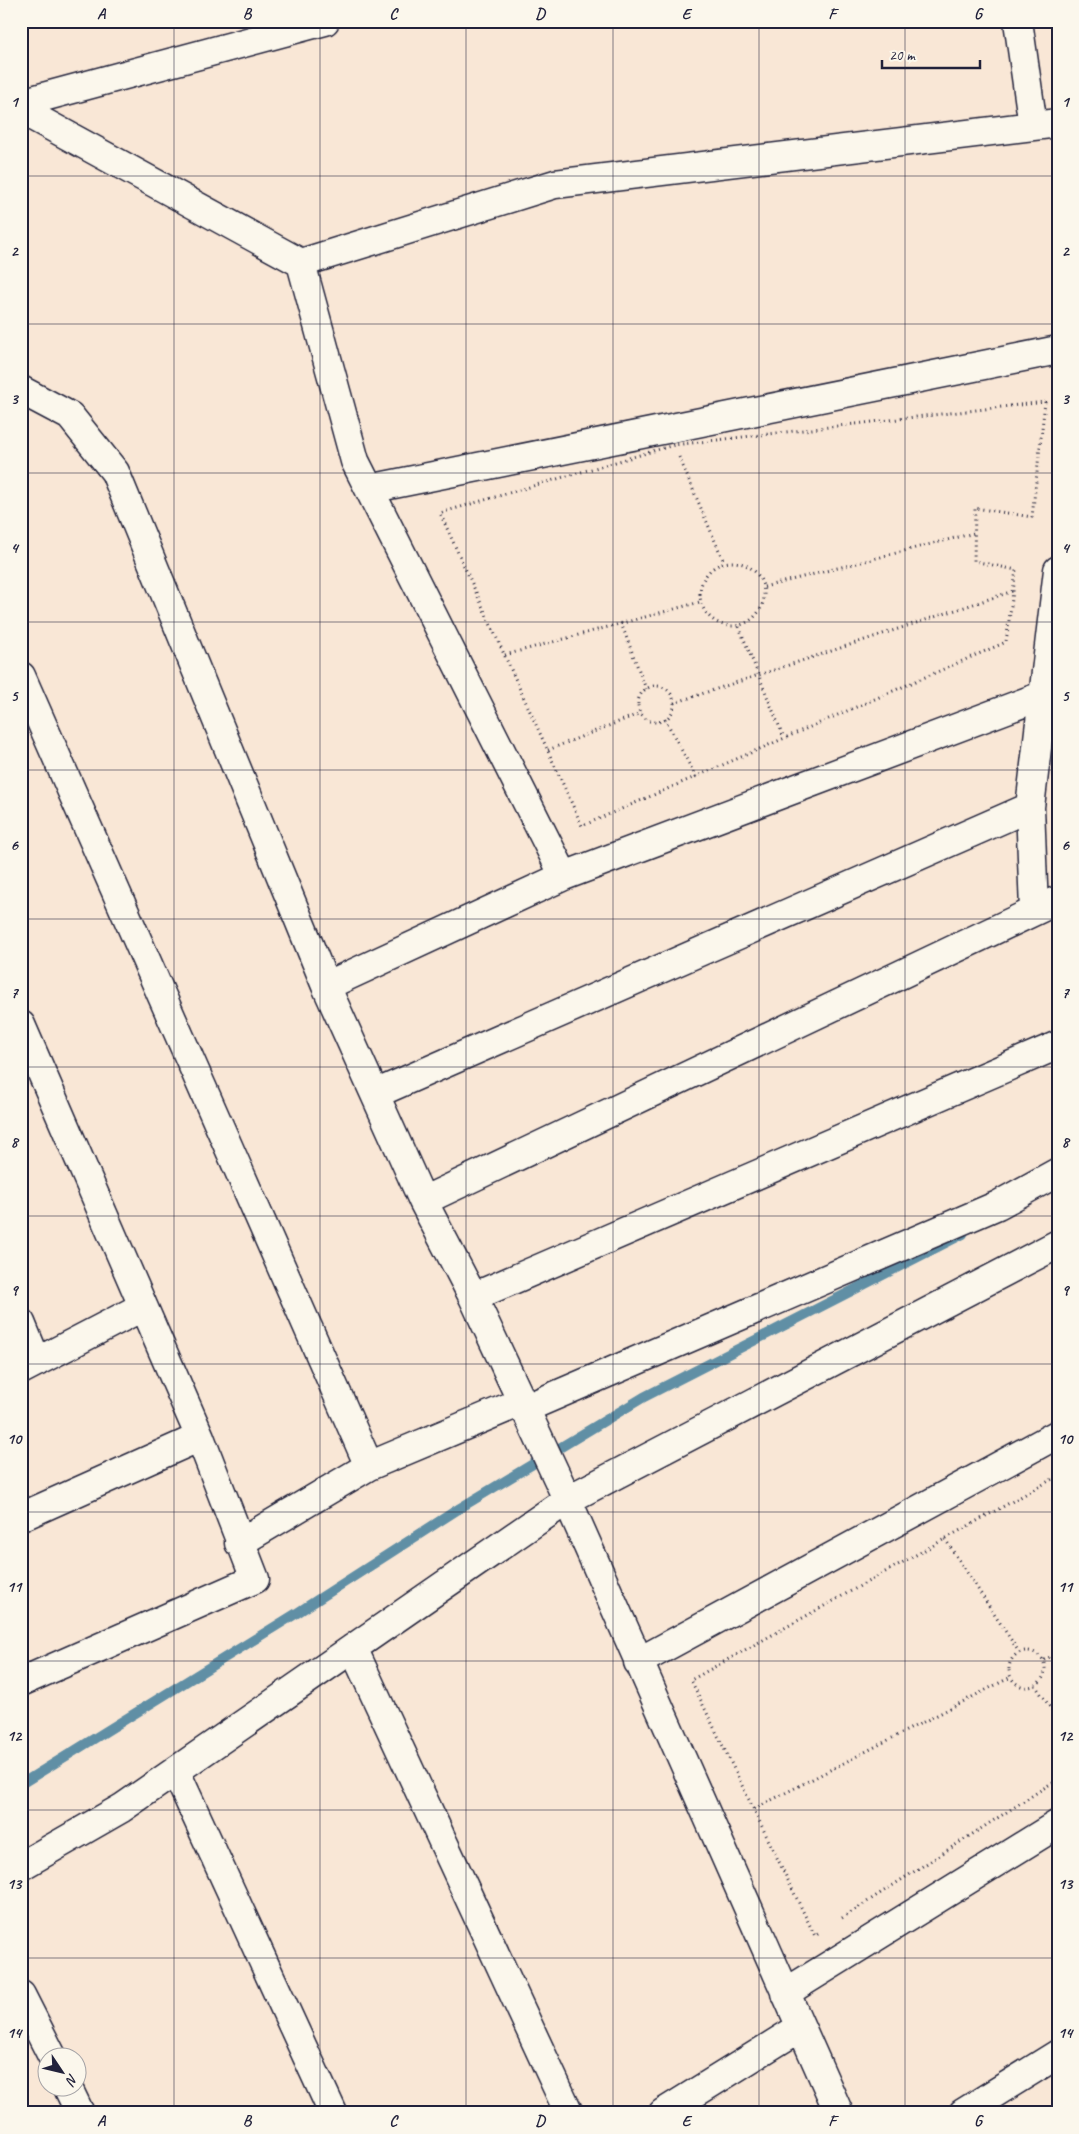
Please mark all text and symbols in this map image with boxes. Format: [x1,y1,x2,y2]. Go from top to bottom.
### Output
text: A [97,4,107,24]
text: B [243,4,253,24]
text: C [389,4,399,24]
text: D [535,4,546,24]
text: E [682,4,693,24]
text: F [828,4,839,24]
text: G [974,4,984,24]
scale bar [882,38,979,70]
text: 20 m [889,46,916,65]
text: 1 [10,92,19,112]
text: 1 [1061,92,1070,112]
text: 2 [10,241,19,261]
text: 2 [1061,241,1070,261]
text: 3 [10,389,19,409]
text: 3 [1061,389,1070,409]
text: 4 [10,538,19,558]
text: 4 [1061,538,1070,558]
text: 5 [11,686,20,706]
text: 5 [1062,686,1071,706]
text: 6 [10,835,19,855]
text: 6 [1061,835,1070,855]
text: 7 [10,983,19,1003]
text: 7 [1061,983,1070,1003]
text: 8 [10,1132,19,1152]
text: 8 [1061,1132,1070,1152]
text: 9 [10,1280,19,1300]
text: 9 [1061,1280,1070,1300]
text: 10 [7,1429,23,1449]
text: 10 [1058,1429,1074,1449]
text: 11 [7,1577,23,1597]
text: 11 [1058,1577,1074,1597]
text: 12 [7,1726,23,1746]
text: 12 [1058,1726,1074,1746]
text: 13 [7,1874,23,1894]
text: 13 [1058,1874,1074,1894]
text: 14 [7,2023,23,2043]
text: 14 [1058,2023,1074,2043]
north arrow [38,2046,88,2096]
text: N [61,2071,82,2090]
text: A [97,2111,107,2131]
text: B [243,2111,253,2131]
text: C [389,2111,399,2131]
text: D [535,2111,546,2131]
text: E [682,2111,693,2131]
text: F [828,2111,839,2131]
text: G [974,2111,984,2131]

